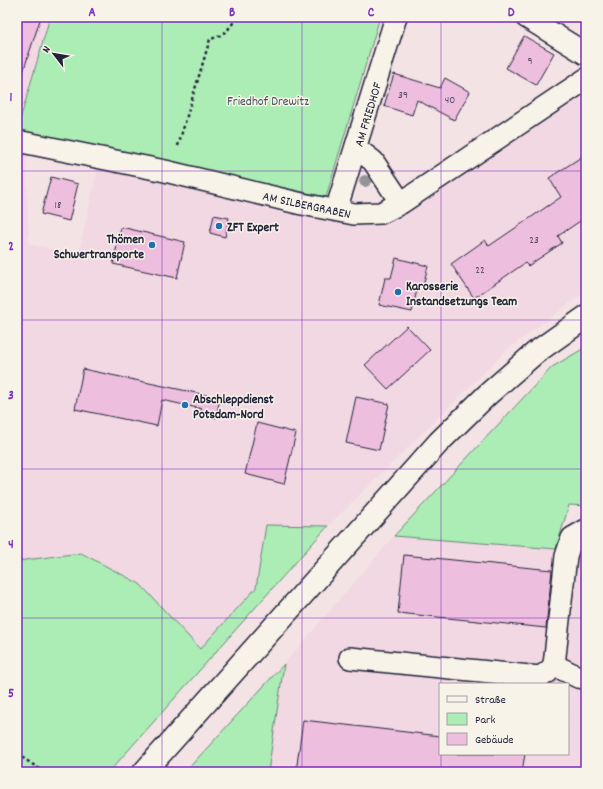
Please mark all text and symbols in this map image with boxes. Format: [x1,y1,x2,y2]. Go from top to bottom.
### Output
text: A [88,4,96,23]
text: B [229,4,235,23]
text: C [368,4,375,23]
text: D [508,4,515,23]
north arrow [34,34,74,74]
text: N [39,43,56,56]
house number: 9 [527,54,533,70]
street label: AM FRIEDHOF [351,80,388,149]
house number: 39 [398,88,408,104]
text: 1 [10,89,13,108]
park label: Friedhof Drewitz [227,93,309,112]
house number: 40 [445,93,455,109]
street label: AM SILBERGRABEN [261,188,352,225]
house number: 18 [55,198,61,214]
place label: ZFT Expert [227,219,279,238]
marker: ZFT Expert [214,221,224,231]
place label: Thömen Schwertransporte [54,231,144,265]
house number: 23 [529,233,539,249]
text: 2 [8,238,14,257]
marker: Thömen Schwertransporte [147,240,157,250]
house number: 22 [475,263,485,279]
place label: Karosserie Instandsetzungs Team [406,278,517,312]
marker: Karosserie Instandsetzungs Team [393,287,403,297]
text: 3 [8,387,14,406]
place label: Abschleppdienst Potsdam-Nord [193,391,274,425]
marker: Abschleppdienst Potsdam-Nord [180,400,190,410]
text: 4 [8,536,14,555]
legend [439,683,569,755]
text: 5 [8,685,14,704]
text: Straße [475,692,506,709]
text: Park [475,712,496,729]
text: Gebäude [475,732,514,749]

